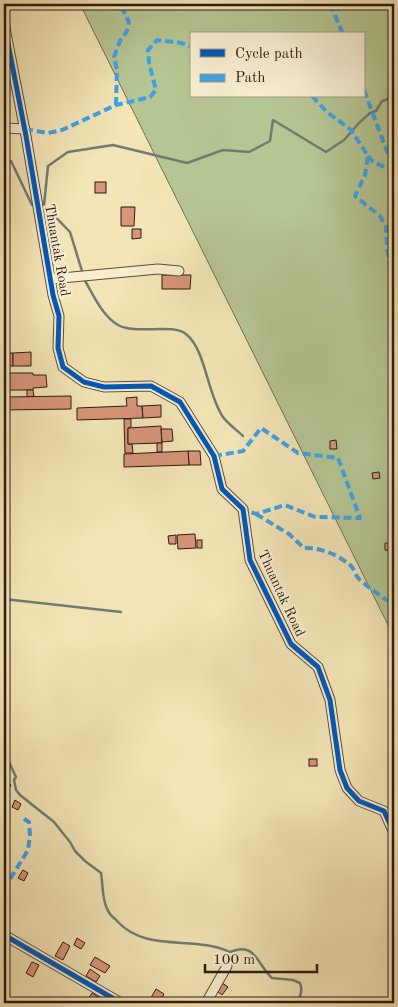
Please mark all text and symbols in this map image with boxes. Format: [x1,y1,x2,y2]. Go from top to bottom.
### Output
legend [190,32,366,98]
text: Cycle path [235,47,303,62]
text: Path [235,71,265,86]
street label: Thuantak Road [42,203,72,298]
street label: Thuantak Road [255,548,307,639]
scale bar [205,942,318,974]
text: 100 m [213,953,255,968]

